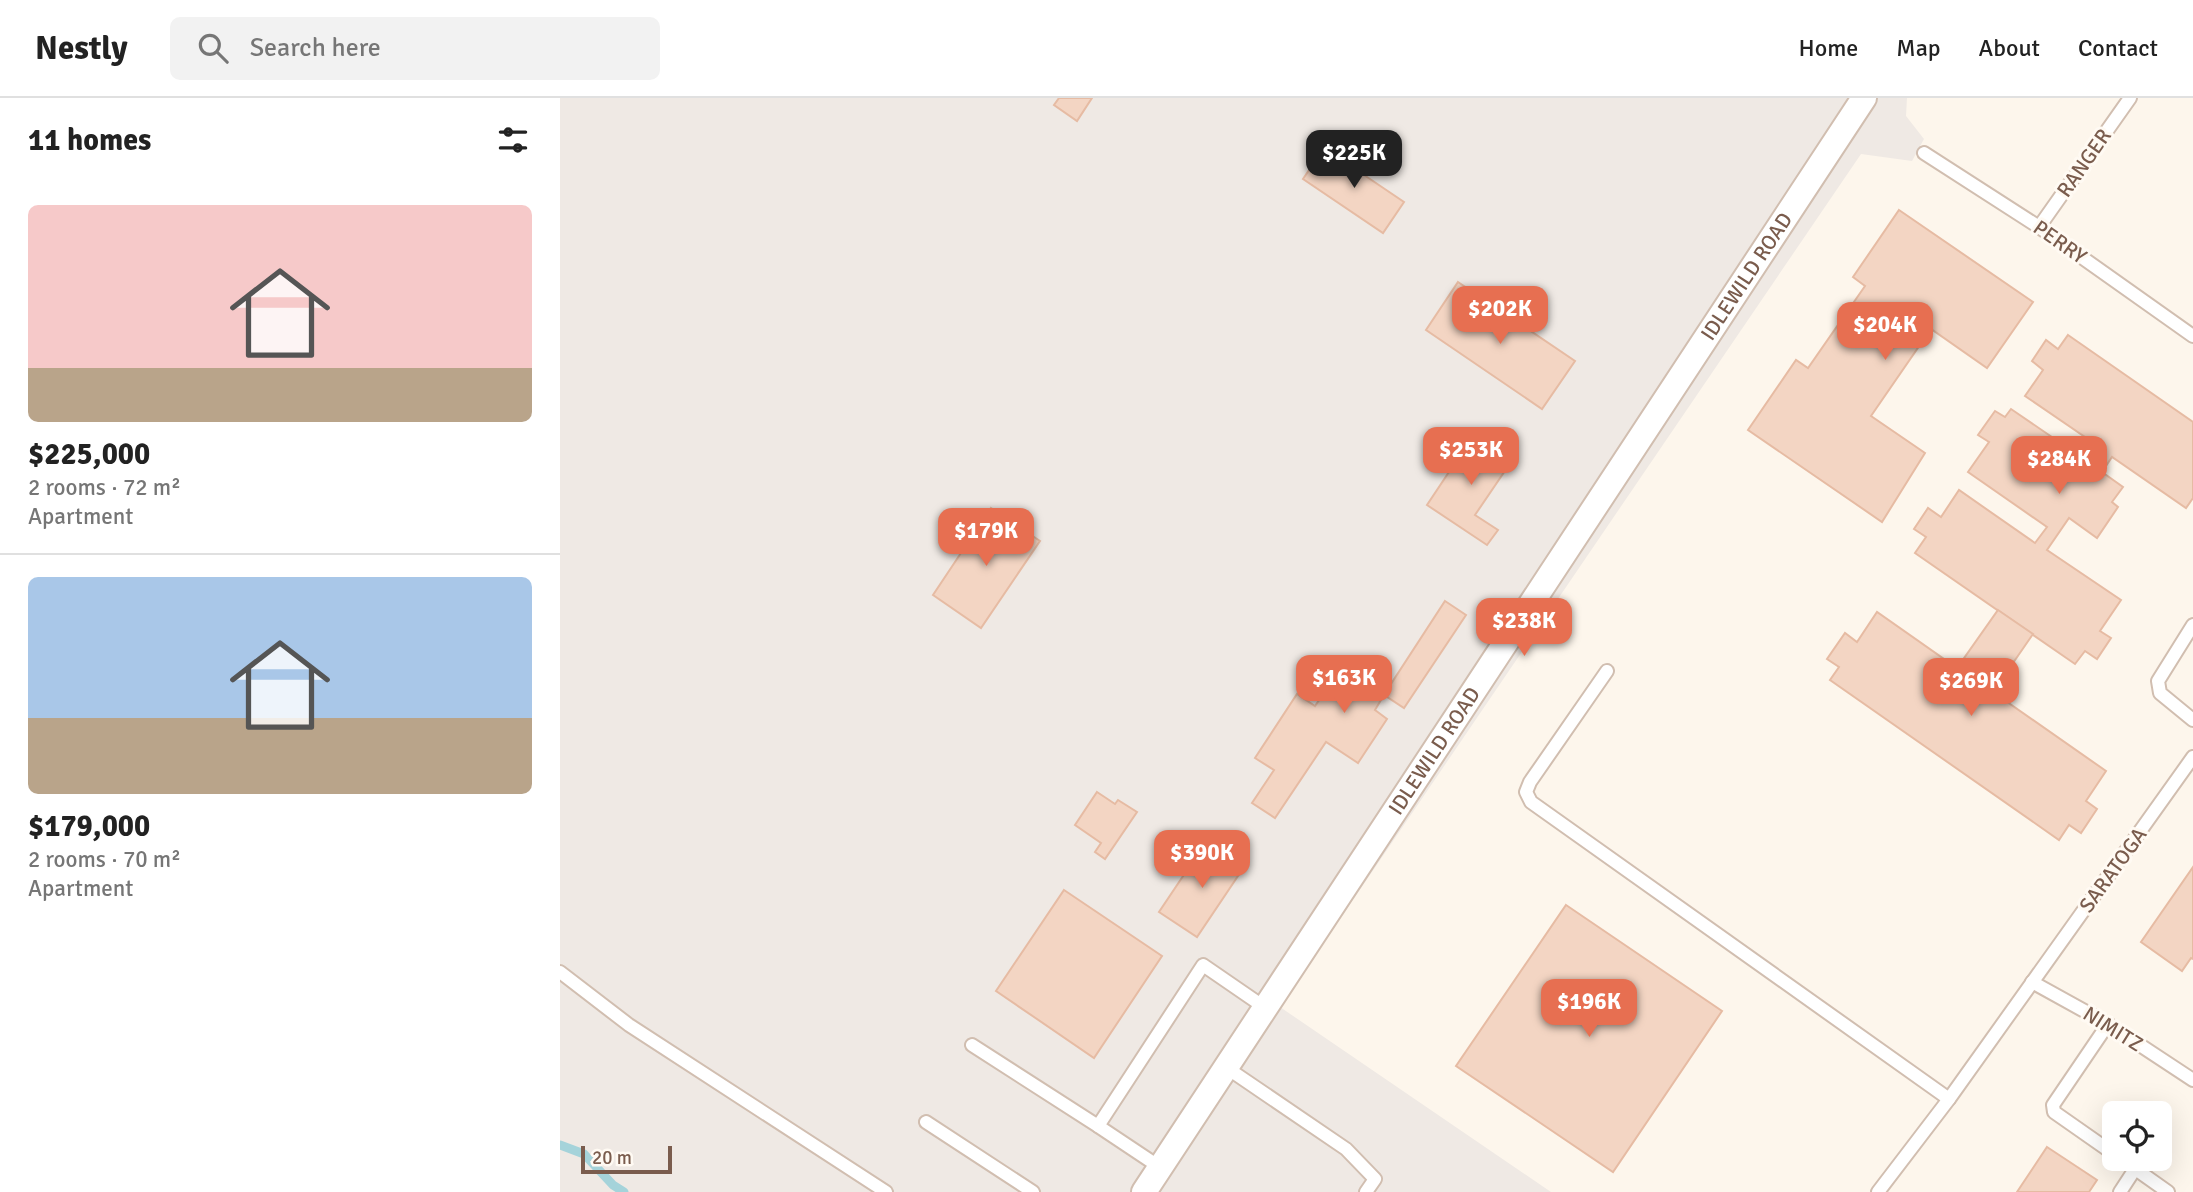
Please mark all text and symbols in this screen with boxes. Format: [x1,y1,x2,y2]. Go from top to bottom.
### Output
search box [170,17,660,80]
text: Nestly [35,28,128,69]
icon: search [194,29,232,67]
text: Search here [250,32,381,64]
text: Home [1798,33,1858,63]
text: Map [1896,33,1941,63]
text: About [1979,33,2040,63]
text: Contact [2078,33,2158,63]
icon: filters [494,121,532,159]
text: 11 homes [28,122,151,159]
street label: RANGER [2051,124,2117,202]
pin: $225K [1305,130,1403,190]
text: $225K [1322,138,1386,167]
street label: IDLEWILD ROAD [1695,208,1798,345]
street label: PERRY [2028,214,2092,270]
icon: home [217,250,343,376]
pin: $202K [1451,286,1549,346]
text: $202K [1468,294,1532,323]
pin: $204K [1836,302,1934,362]
text: $204K [1853,310,1917,339]
pin: $253K [1422,428,1520,487]
text: $253K [1439,435,1503,464]
text: $225,000 [28,436,150,473]
pin: $284K [2010,436,2108,496]
text: $284K [2027,444,2091,473]
text: 2 rooms · 72 m² [28,473,181,502]
text: Apartment [28,502,133,531]
pin: $179K [937,508,1035,568]
text: $179K [954,516,1018,545]
pin: $238K [1475,598,1573,658]
text: $238K [1492,606,1556,635]
icon: home [217,622,343,748]
pin: $163K [1295,656,1393,715]
pin: $269K [1922,658,2020,718]
text: $163K [1312,663,1376,692]
text: $269K [1939,666,2003,695]
street label: IDLEWILD ROAD [1383,682,1486,820]
text: $179,000 [28,808,150,845]
street label: SARATOGA [2074,822,2153,918]
pin: $390K [1153,830,1251,890]
text: $390K [1170,838,1234,867]
text: 2 rooms · 70 m² [28,845,181,874]
text: Apartment [28,874,133,903]
pin: $196K [1540,979,1638,1039]
text: $196K [1557,987,1621,1016]
street label: NIMITZ [2078,1001,2148,1057]
map controls [2102,1101,2172,1171]
button: locate [2102,1101,2172,1171]
scale bar [581,1143,672,1175]
text: 20 m [592,1146,632,1170]

